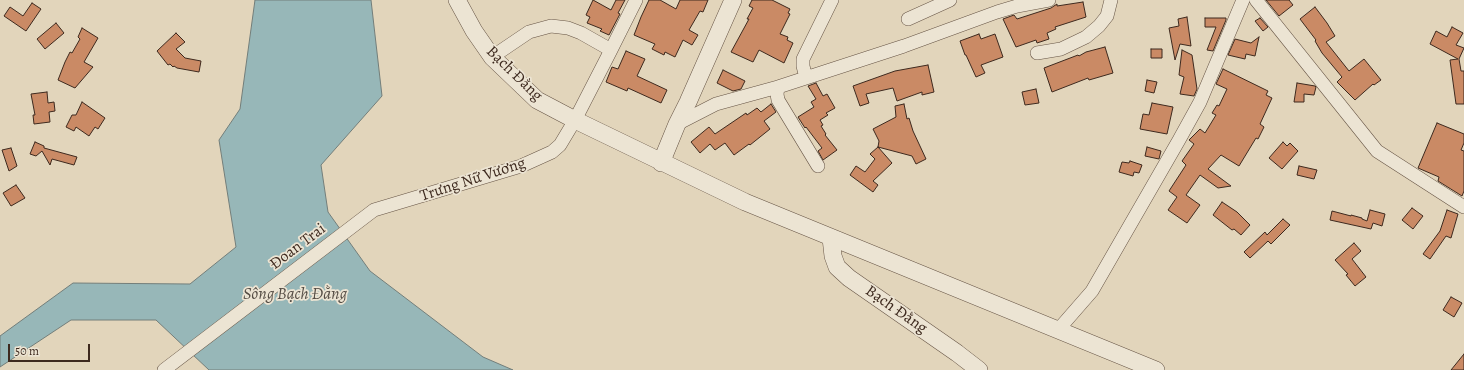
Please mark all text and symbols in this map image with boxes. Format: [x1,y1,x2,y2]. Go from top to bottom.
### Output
street label: Bạch Đằng [482,42,546,106]
street label: Trưng Nữ Vương [418,154,528,206]
street label: Đoan Trai [266,220,330,274]
street label: Bạch Đằng [861,282,931,338]
water label: Sông Bạch Đằng [243,285,347,305]
scale bar [10,336,92,362]
text: 50 m [15,343,39,359]

